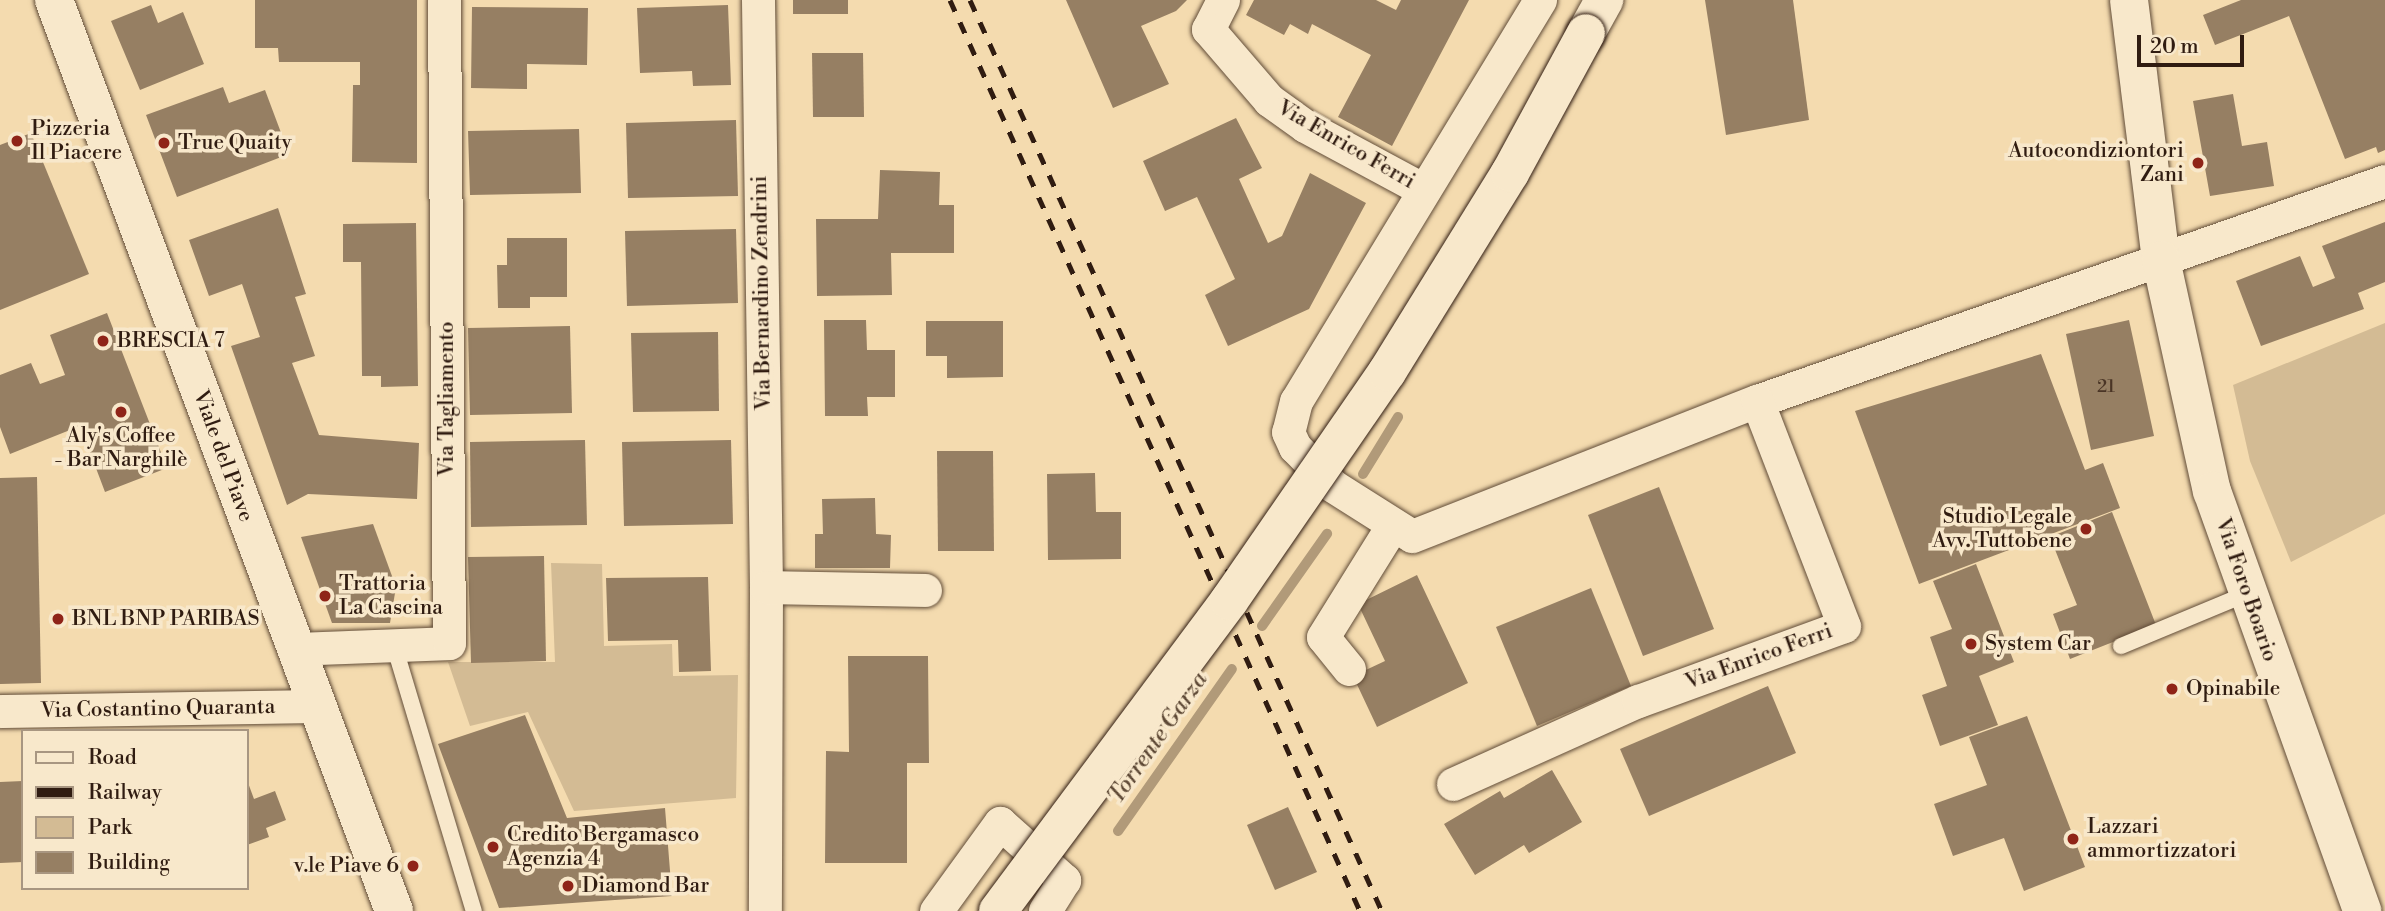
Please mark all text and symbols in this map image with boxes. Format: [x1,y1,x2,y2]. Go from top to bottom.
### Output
scale bar [2140,21,2247,65]
text: 20 m [2150,34,2199,60]
street label: Via Enrico Ferri [1273,95,1419,195]
place label: Pizzeria Il Piacere [31,116,122,166]
place label: True Quaity [178,130,292,156]
marker: Pizzeria Il Piacere [9,133,25,149]
marker: True Quaity [156,135,172,151]
place label: Autocondiziontori Zani [2008,138,2184,188]
marker: Autocondiziontori Zani [2190,155,2206,171]
street label: Via Bernardino Zendrini [747,175,777,411]
street label: Via Tagliamento [434,321,460,477]
place label: BRESCIA 7 [117,328,225,354]
marker: BRESCIA 7 [95,333,111,349]
house number: 21 [2097,376,2115,398]
street label: Viale del Piave [188,387,258,525]
marker: Aly's Coffee - Bar Narghilè [113,404,129,420]
place label: Aly's Coffee - Bar Narghilè [54,423,188,473]
place label: Studio Legale Avv. Tuttobene [1932,504,2072,554]
street label: Via Foro Boario [2210,515,2282,665]
marker: Studio Legale Avv. Tuttobene [2078,521,2094,537]
place label: Trattoria La Cascina [339,571,443,621]
marker: Trattoria La Cascina [317,588,333,604]
place label: BNL BNP PARIBAS [72,606,260,632]
marker: BNL BNP PARIBAS [50,611,66,627]
street label: Via Enrico Ferri [1682,619,1836,695]
place label: System Car [1985,631,2091,657]
marker: System Car [1963,636,1979,652]
water label: Torrente Garza [1102,667,1214,809]
place label: Opinabile [2186,676,2280,702]
marker: Opinabile [2164,681,2180,697]
street label: Via Costantino Quaranta [40,694,276,724]
legend [21,729,248,890]
text: Road [88,745,137,771]
text: Railway [88,780,162,806]
place label: Lazzari ammortizzatori [2087,814,2236,864]
text: Park [88,815,132,841]
place label: Credito Bergamasco Agenzia 4 [507,822,699,872]
marker: Lazzari ammortizzatori [2065,831,2081,847]
marker: Credito Bergamasco Agenzia 4 [485,839,501,855]
text: Building [88,850,170,876]
place label: v.le Piave 6 [294,853,399,879]
marker: v.le Piave 6 [405,858,421,874]
place label: Diamond Bar [582,873,709,899]
marker: Diamond Bar [560,878,576,894]

